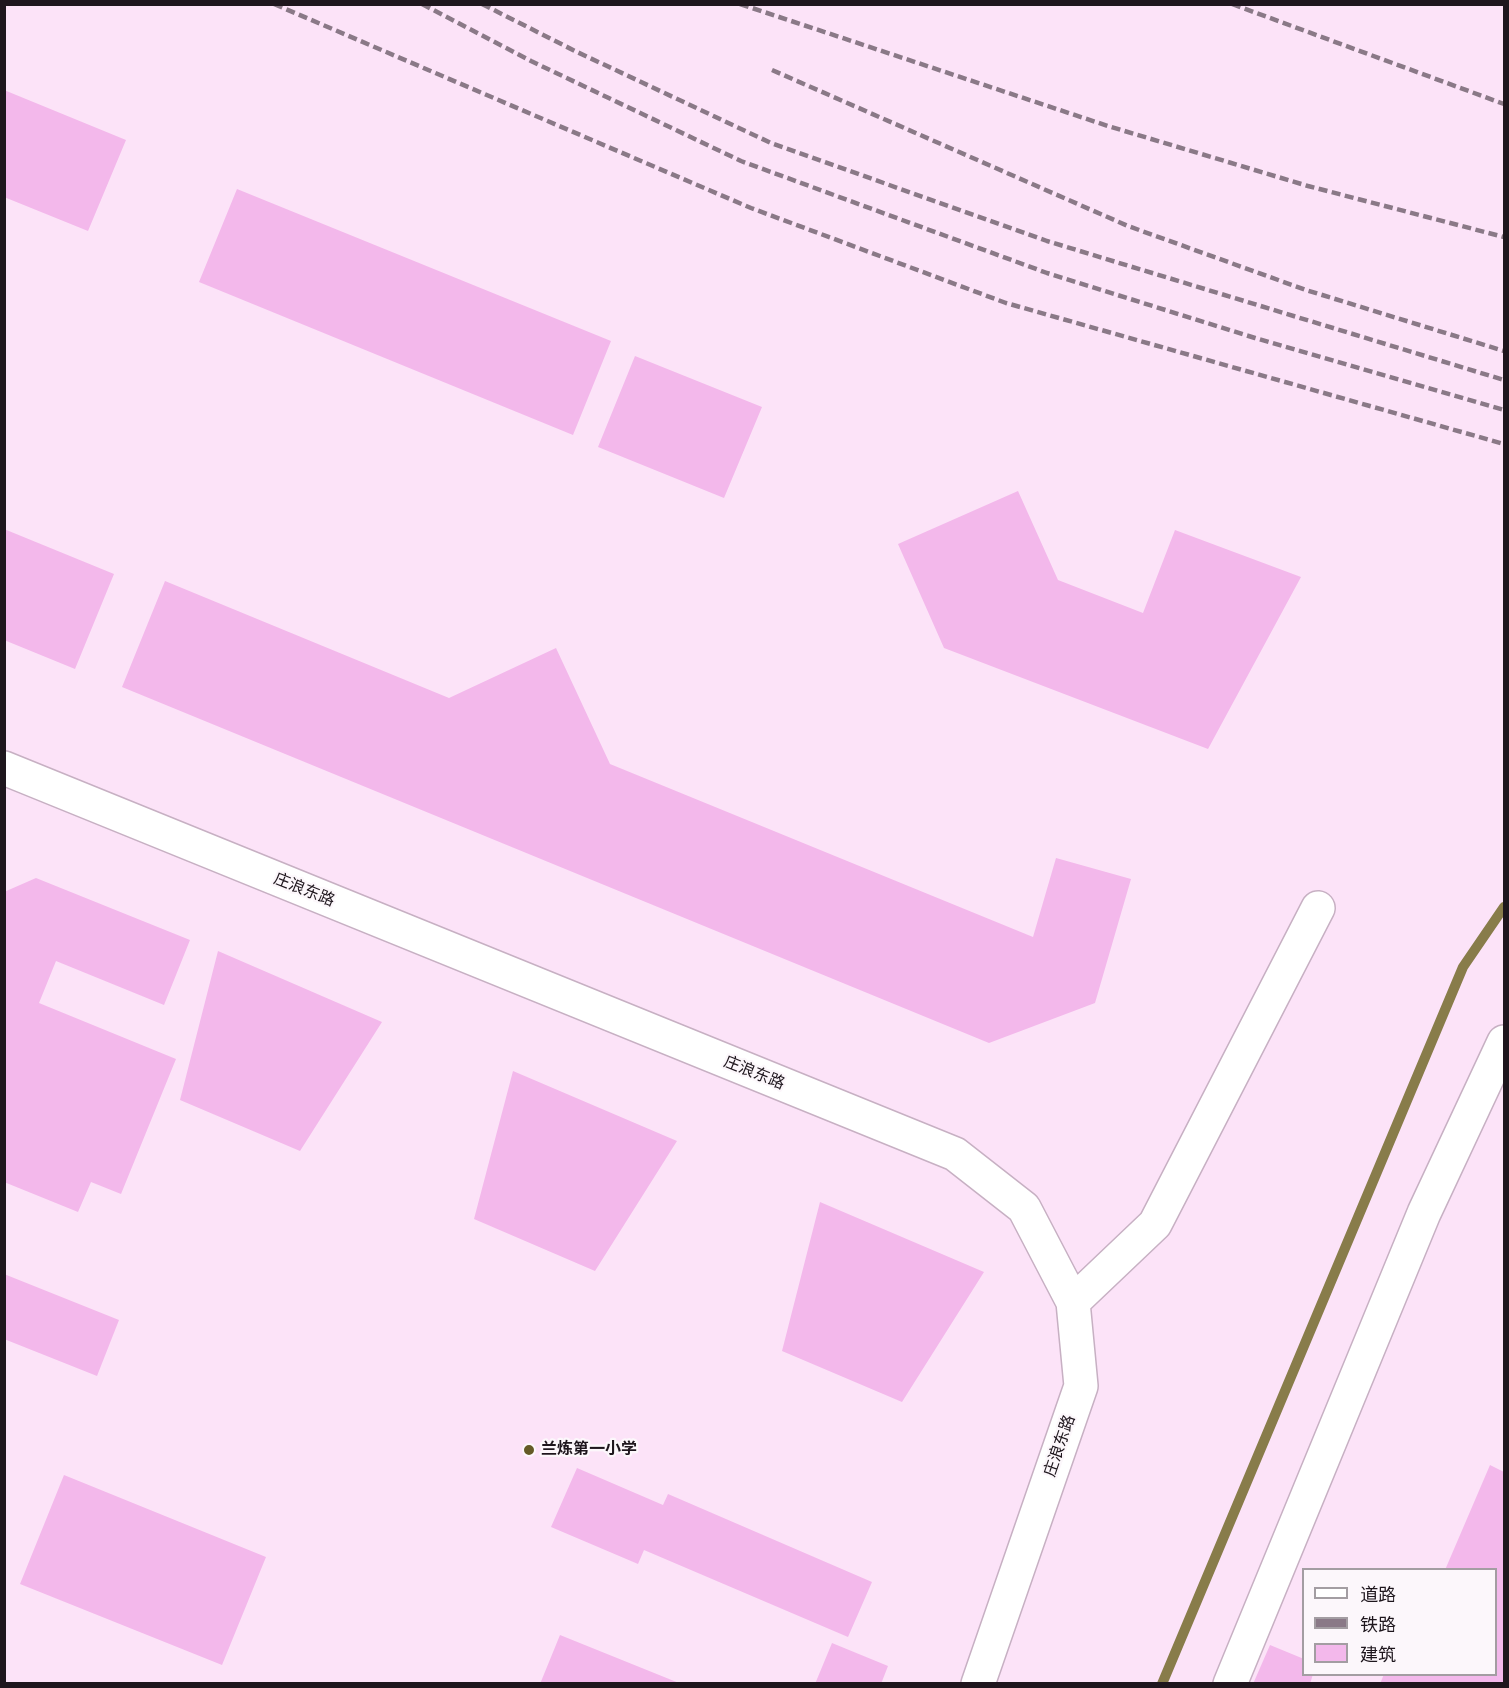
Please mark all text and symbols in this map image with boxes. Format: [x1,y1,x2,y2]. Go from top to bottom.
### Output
street label: 庄浪东路 [271,869,337,911]
street label: 庄浪东路 [721,1052,787,1094]
street label: 庄浪东路 [1041,1413,1079,1479]
place label: 兰炼第一小学 [541,1440,637,1460]
marker: 兰炼第一小学 [522,1443,536,1457]
legend [1302,1568,1497,1676]
text: 道路 [1360,1584,1396,1606]
text: 铁路 [1360,1614,1396,1636]
text: 建筑 [1360,1644,1396,1666]

